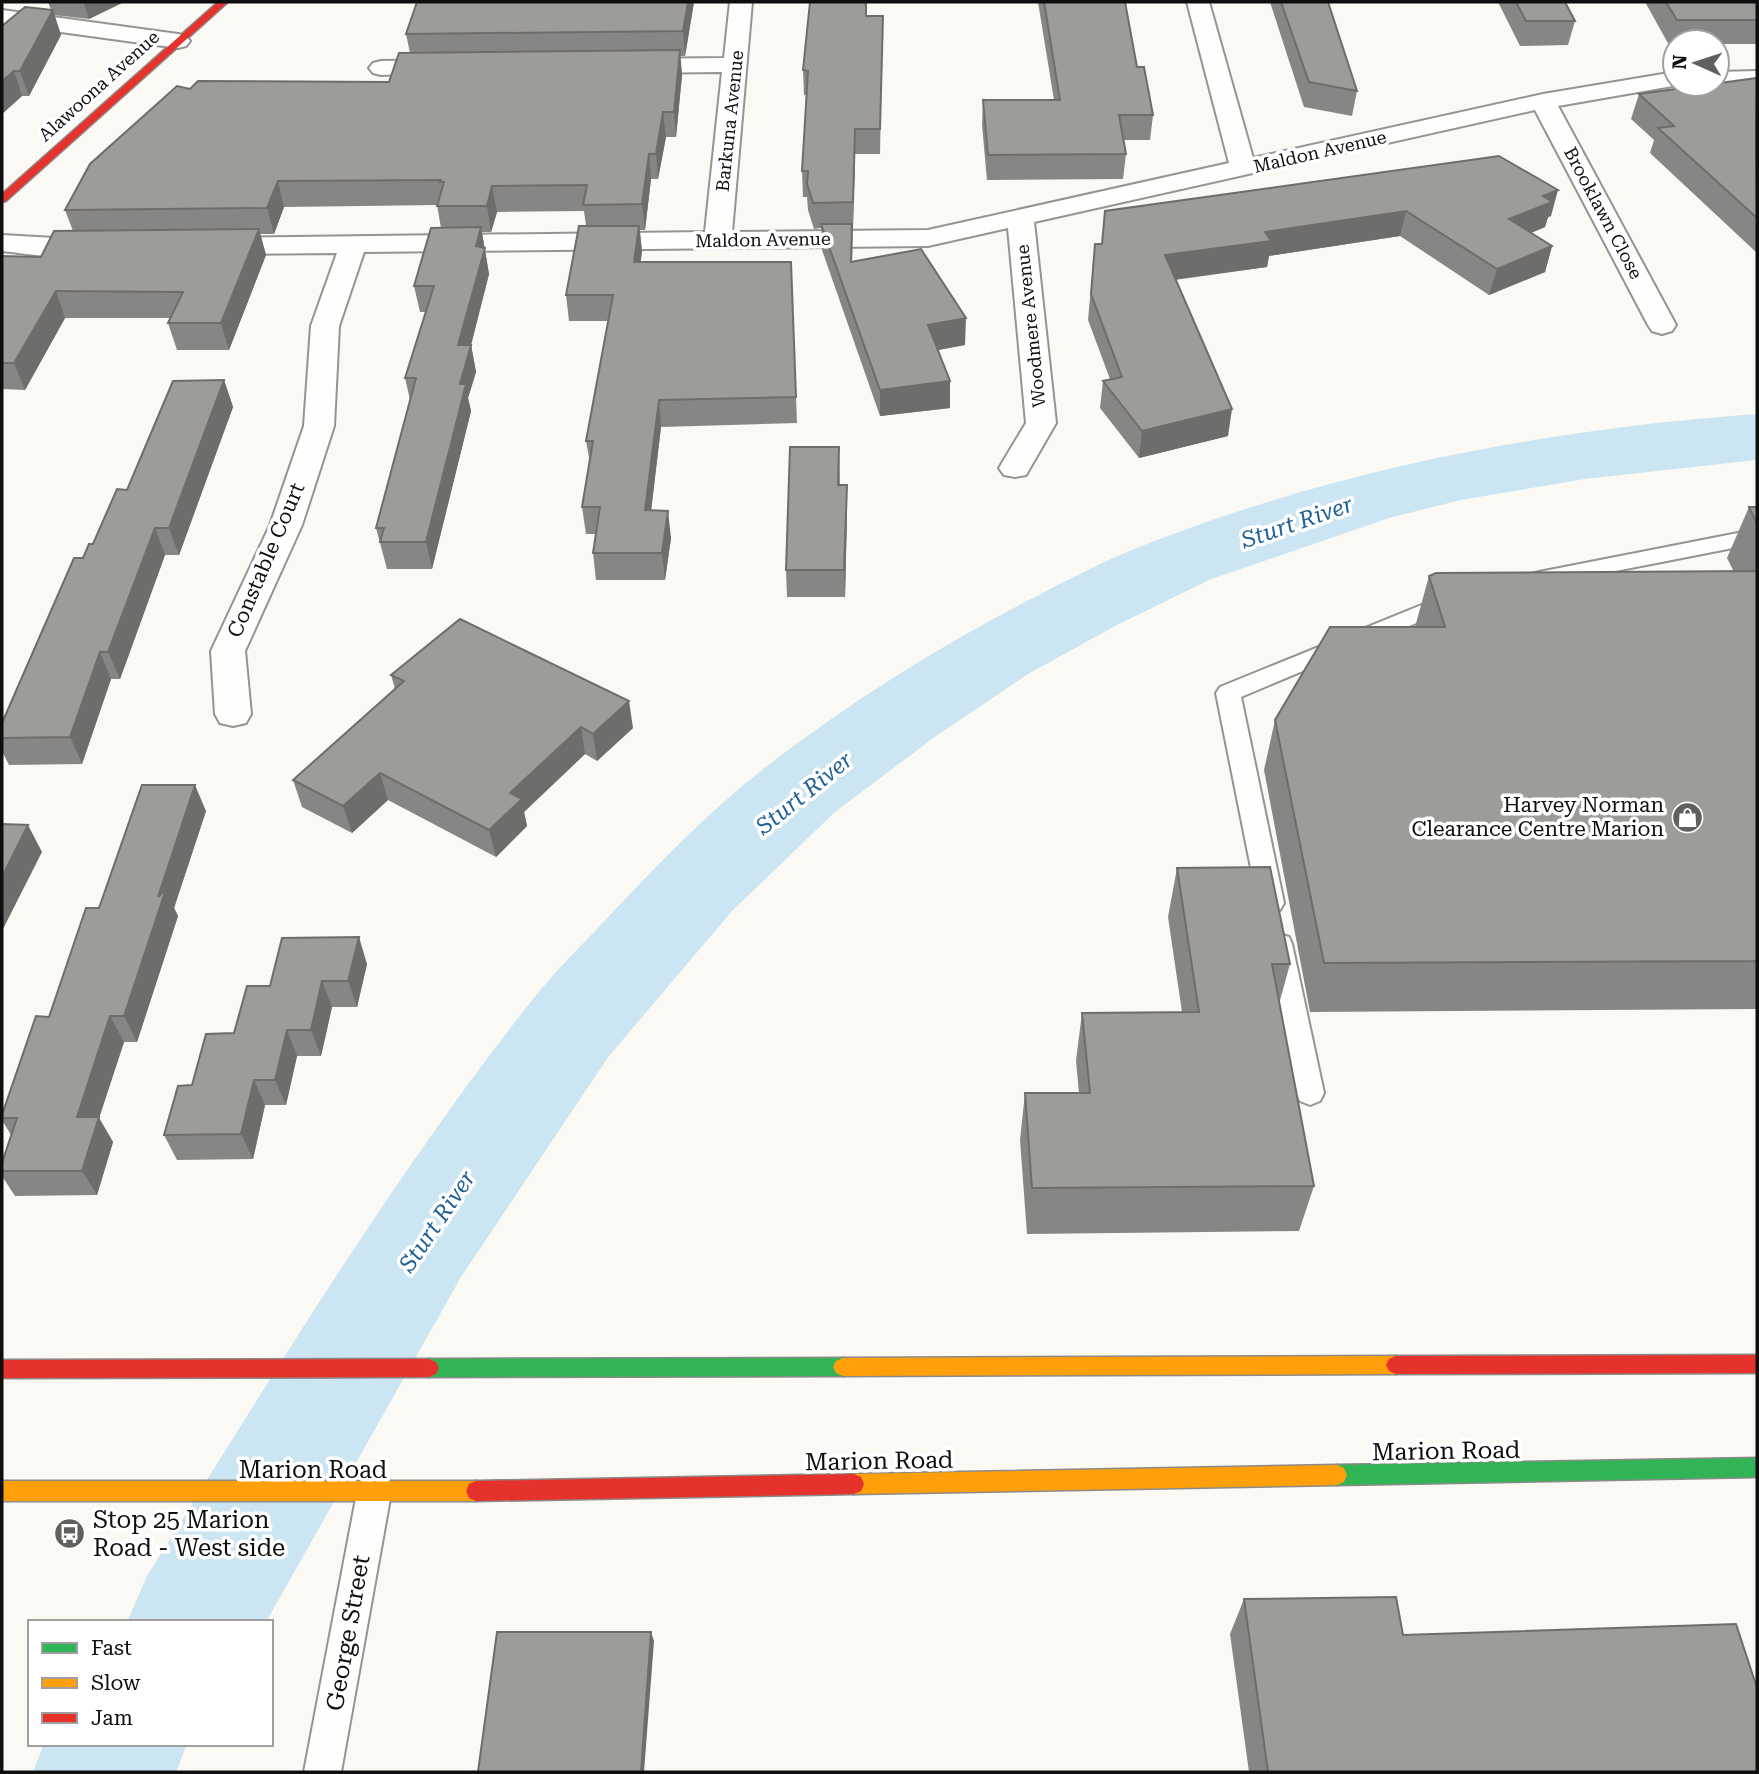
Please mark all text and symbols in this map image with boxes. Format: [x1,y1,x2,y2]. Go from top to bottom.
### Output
street label: Alawoona Avenue [34,26,163,145]
north arrow [1661,28,1731,98]
street label: Barkuna Avenue [712,49,747,193]
text: N [1668,54,1691,70]
street label: Maldon Avenue [1251,126,1388,177]
street label: Brooklawn Close [1560,143,1647,282]
street label: Maldon Avenue [695,228,831,251]
street label: Woodmere Avenue [1011,243,1049,409]
street label: Constable Court [223,479,309,641]
water label: Sturt River [1237,491,1357,555]
water label: Sturt River [750,746,858,841]
place label: Harvey Norman Clearance Centre Marion [1411,793,1664,841]
shop icon: Harvey Norman Clearance Centre Marion [1670,800,1704,834]
water label: Sturt River [393,1165,481,1278]
street label: Marion Road [1372,1436,1520,1466]
street label: Marion Road [805,1446,953,1476]
street label: Marion Road [239,1456,387,1484]
place label: Stop 25 Marion Road - West side [93,1506,285,1562]
bus stop icon: Stop 25 Marion Road - West side [53,1517,87,1551]
street label: George Street [321,1553,375,1713]
legend [28,1620,273,1746]
text: Fast [91,1636,132,1660]
text: Slow [91,1671,141,1695]
text: Jam [91,1706,133,1730]

